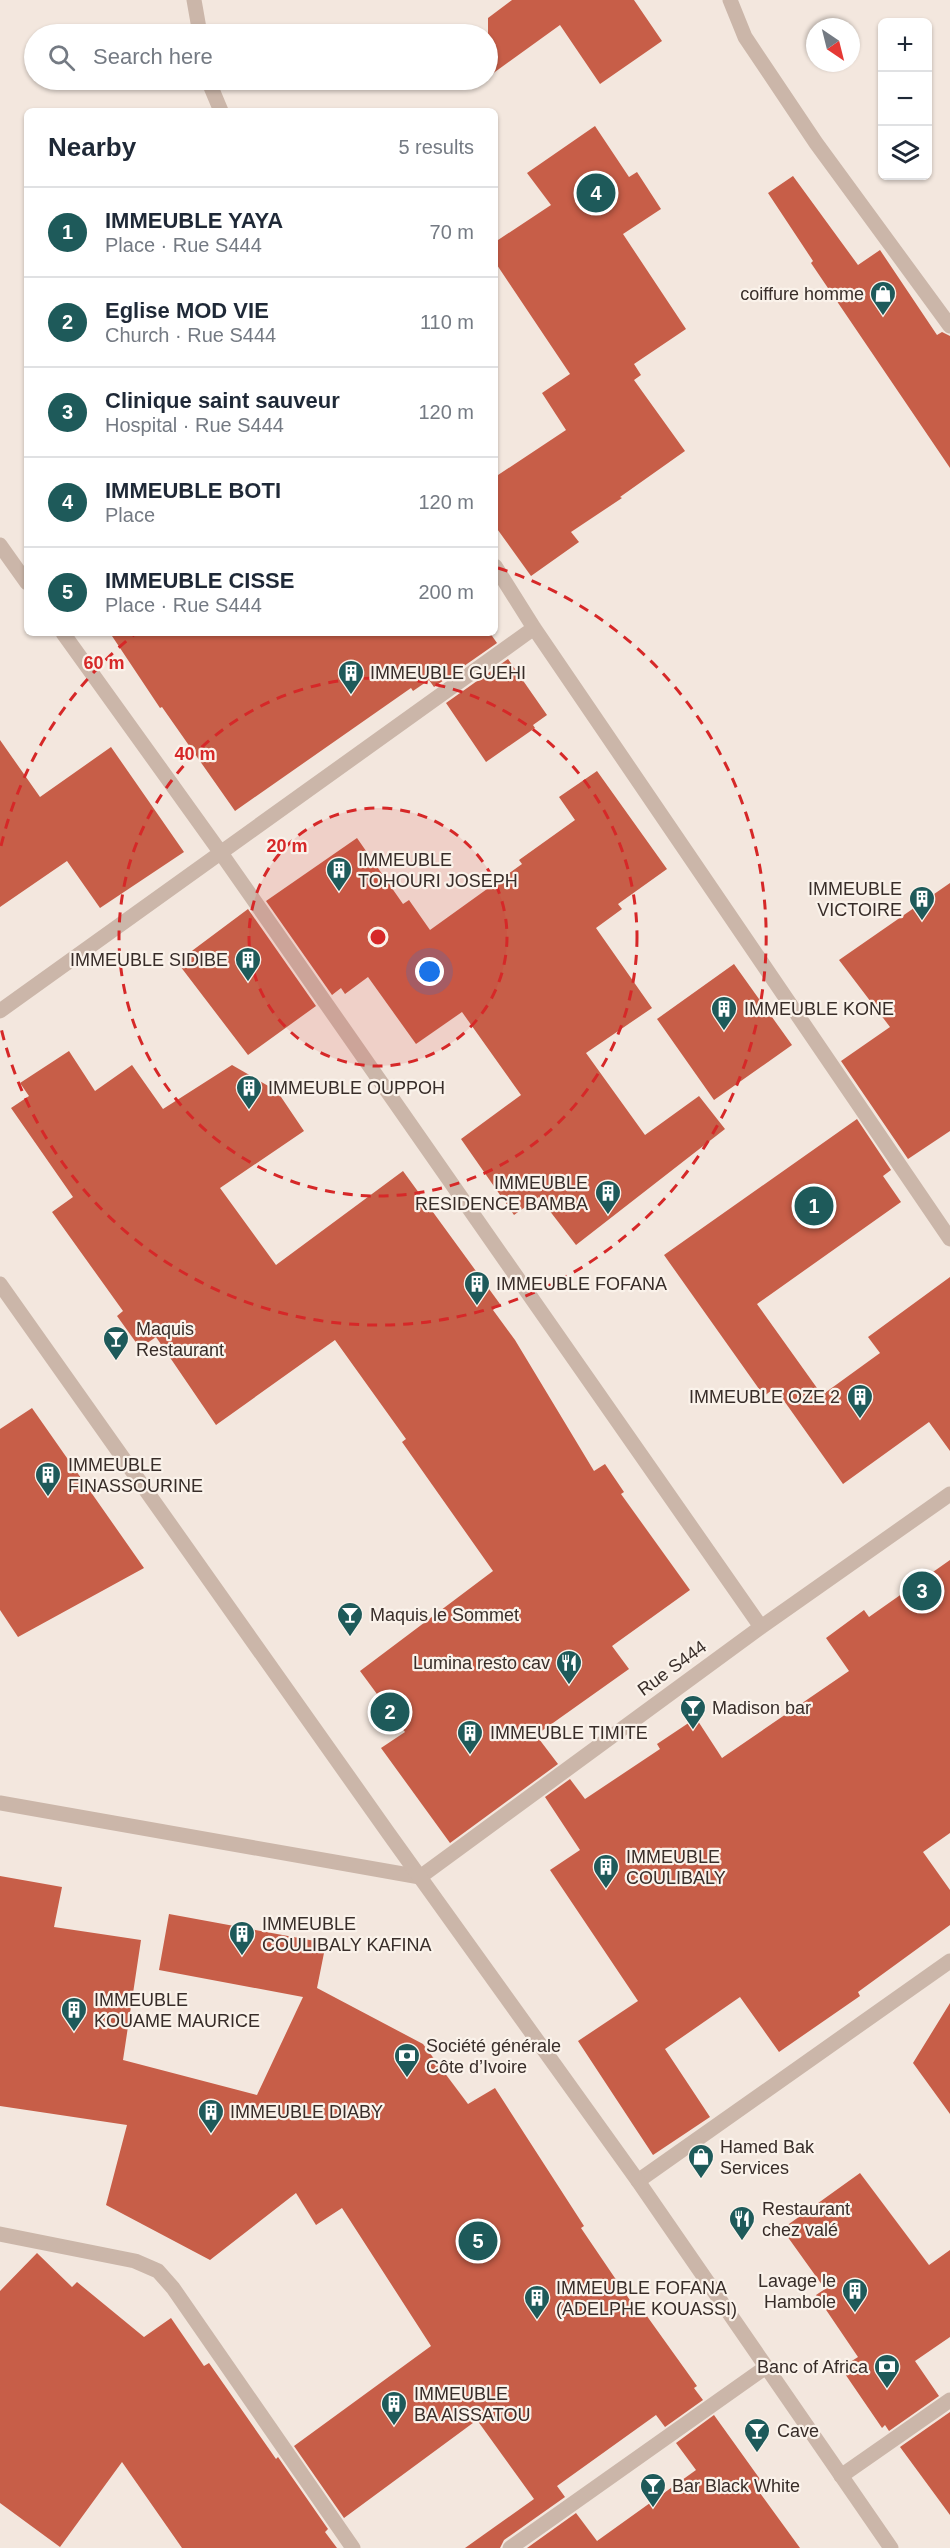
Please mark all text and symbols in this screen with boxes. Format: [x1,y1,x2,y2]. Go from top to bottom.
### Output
north arrow [806,18,860,72]
map controls [878,18,932,180]
button: + [878,18,932,72]
search box [24,24,498,90]
icon: search [45,41,78,74]
text: Search here [93,44,213,69]
button: − [878,72,932,126]
button: layers [878,126,932,180]
text: Nearby [48,132,136,162]
text: 5 results [398,136,474,158]
pin: 4 [576,170,616,216]
text: IMMEUBLE YAYA [105,208,283,233]
text: 1 [62,221,73,243]
text: 70 m [430,221,474,243]
text: Place · Rue S444 [105,234,262,256]
shop icon: coiffure homme [868,279,898,317]
place label: coiffure homme [740,284,864,304]
text: Eglise MOD VIE [105,298,269,323]
text: 2 [62,311,73,333]
text: 110 m [420,311,474,333]
text: Church · Rue S444 [105,324,276,346]
text: Clinique saint sauveur [105,388,340,413]
text: 3 [62,401,73,423]
text: 120 m [418,401,474,423]
text: Hospital · Rue S444 [105,414,284,436]
text: IMMEUBLE BOTI [105,478,281,503]
text: 4 [62,491,73,513]
text: 120 m [418,491,474,513]
text: Place [105,504,155,526]
text: IMMEUBLE CISSE [105,568,294,593]
text: 5 [62,581,73,603]
text: 200 m [418,581,474,603]
text: Place · Rue S444 [105,594,262,616]
text: 60 m [83,653,125,673]
building icon: IMMEUBLE GUEHI [336,658,366,696]
place label: IMMEUBLE GUEHI [370,663,526,683]
text: 40 m [174,744,216,764]
text: 20 m [266,836,308,856]
place label: IMMEUBLE TOHOURI JOSEPH [358,850,518,891]
building icon: IMMEUBLE TOHOURI JOSEPH [324,855,354,893]
place label: IMMEUBLE VICTOIRE [808,879,902,920]
building icon: IMMEUBLE VICTOIRE [907,884,937,922]
centre of rings [368,927,388,947]
building icon: IMMEUBLE SIDIBE [233,945,263,983]
place label: IMMEUBLE SIDIBE [70,950,228,970]
your location [415,957,444,986]
building icon: IMMEUBLE KONE [709,994,739,1032]
place label: IMMEUBLE KONE [744,999,894,1019]
building icon: IMMEUBLE OUPPOH [234,1073,264,1111]
place label: IMMEUBLE OUPPOH [268,1078,445,1098]
place label: IMMEUBLE RESIDENCE BAMBA [415,1173,588,1214]
building icon: IMMEUBLE RESIDENCE BAMBA [593,1178,623,1216]
pin: 1 [794,1184,834,1228]
building icon: IMMEUBLE FOFANA [462,1269,492,1307]
place label: IMMEUBLE FOFANA [496,1274,667,1294]
place label: Maquis Restaurant [136,1319,224,1360]
bar icon: Maquis Restaurant [101,1324,131,1362]
building icon: IMMEUBLE OZE 2 [845,1382,875,1420]
place label: IMMEUBLE OZE 2 [689,1387,840,1407]
place label: IMMEUBLE FINASSOURINE [68,1455,203,1496]
building icon: IMMEUBLE FINASSOURINE [33,1460,63,1498]
pin: 3 [902,1568,942,1614]
bar icon: Maquis le Sommet [335,1600,365,1638]
place label: Maquis le Sommet [370,1605,519,1625]
street label: Rue S444 [634,1636,710,1700]
restaurant icon: Lumina resto cav [554,1648,584,1686]
place label: Lumina resto cav [413,1653,550,1673]
pin: 2 [370,1690,410,1734]
bar icon: Madison bar [678,1693,708,1731]
place label: Madison bar [712,1698,811,1718]
building icon: IMMEUBLE TIMITE [455,1718,485,1756]
place label: IMMEUBLE TIMITE [490,1723,648,1743]
place label: IMMEUBLE COULIBALY [626,1847,726,1888]
building icon: IMMEUBLE COULIBALY [591,1852,621,1890]
place label: IMMEUBLE COULIBALY KAFINA [262,1914,431,1955]
building icon: IMMEUBLE COULIBALY KAFINA [227,1919,257,1957]
place label: IMMEUBLE KOUAME MAURICE [94,1990,260,2031]
building icon: IMMEUBLE KOUAME MAURICE [59,1995,89,2033]
place label: Société générale Côte d’Ivoire [426,2036,561,2077]
bank icon: Société générale Côte d’Ivoire [392,2041,422,2079]
building icon: IMMEUBLE DIABY [196,2097,226,2135]
place label: IMMEUBLE DIABY [230,2102,383,2122]
place label: Hamed Bak Services [720,2137,815,2178]
shop icon: Hamed Bak Services [686,2142,716,2180]
place label: Restaurant chez valé [762,2199,850,2240]
restaurant icon: Restaurant chez valé [727,2204,757,2242]
pin: 5 [458,2218,498,2264]
place label: Lavage le Hambole [758,2271,836,2312]
building icon: Lavage le Hambole [840,2276,870,2314]
place label: IMMEUBLE FOFANA (ADELPHE KOUASSI) [556,2278,737,2319]
building icon: IMMEUBLE FOFANA (ADELPHE KOUASSI) [522,2283,552,2321]
bank icon: Banc of Africa [872,2352,902,2390]
place label: Banc of Africa [757,2357,869,2377]
place label: IMMEUBLE BA AISSATOU [414,2384,530,2425]
building icon: IMMEUBLE BA AISSATOU [379,2389,409,2427]
bar icon: Cave [742,2416,772,2454]
place label: Cave [777,2421,819,2441]
bar icon: Bar Black White [638,2471,668,2509]
place label: Bar Black White [672,2476,800,2496]

